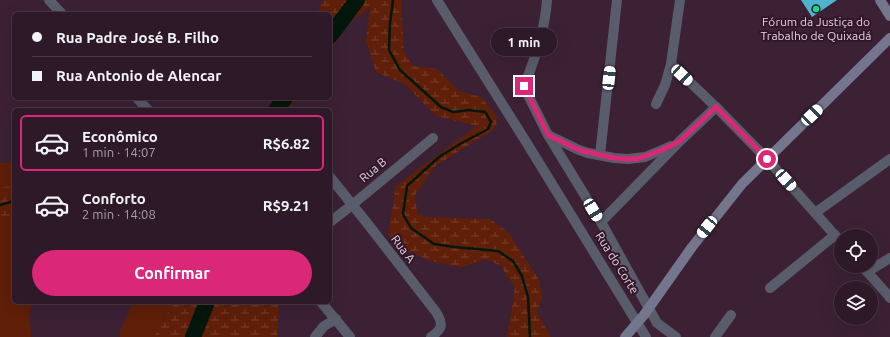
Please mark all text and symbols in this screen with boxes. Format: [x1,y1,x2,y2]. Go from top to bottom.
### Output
marker: Fórum da Justiça do Trabalho de Quixadá [811,4,821,14]
place label: Fórum da Justiça do Trabalho de Quixadá [761,15,871,42]
callout: 1 min [491,28,557,56]
text: Rua Padre José B. Filho [56,29,219,46]
text: 1 min [508,35,540,49]
car [669,62,695,88]
car [602,65,616,91]
text: Rua Antonio de Alencar [56,67,221,84]
route end [515,77,533,95]
car [799,102,825,128]
icon: car [34,125,70,161]
text: Econômico [82,128,158,145]
text: R$6.82 [263,135,310,152]
text: 1 min · 14:07 [82,145,156,159]
route start [758,150,776,168]
street label: Rua B [357,155,389,185]
car [774,167,798,193]
icon: car [34,187,70,223]
text: Conforto [82,190,146,207]
text: R$9.21 [263,197,310,214]
car [582,197,604,223]
text: 2 min · 14:08 [82,207,156,221]
car [695,214,719,240]
street label: Rua do Corte [593,229,642,296]
map controls [834,229,878,325]
button: locate [834,229,878,273]
street label: Rua A [389,232,418,265]
button: Confirmar [32,250,312,296]
button: layers [834,281,878,325]

